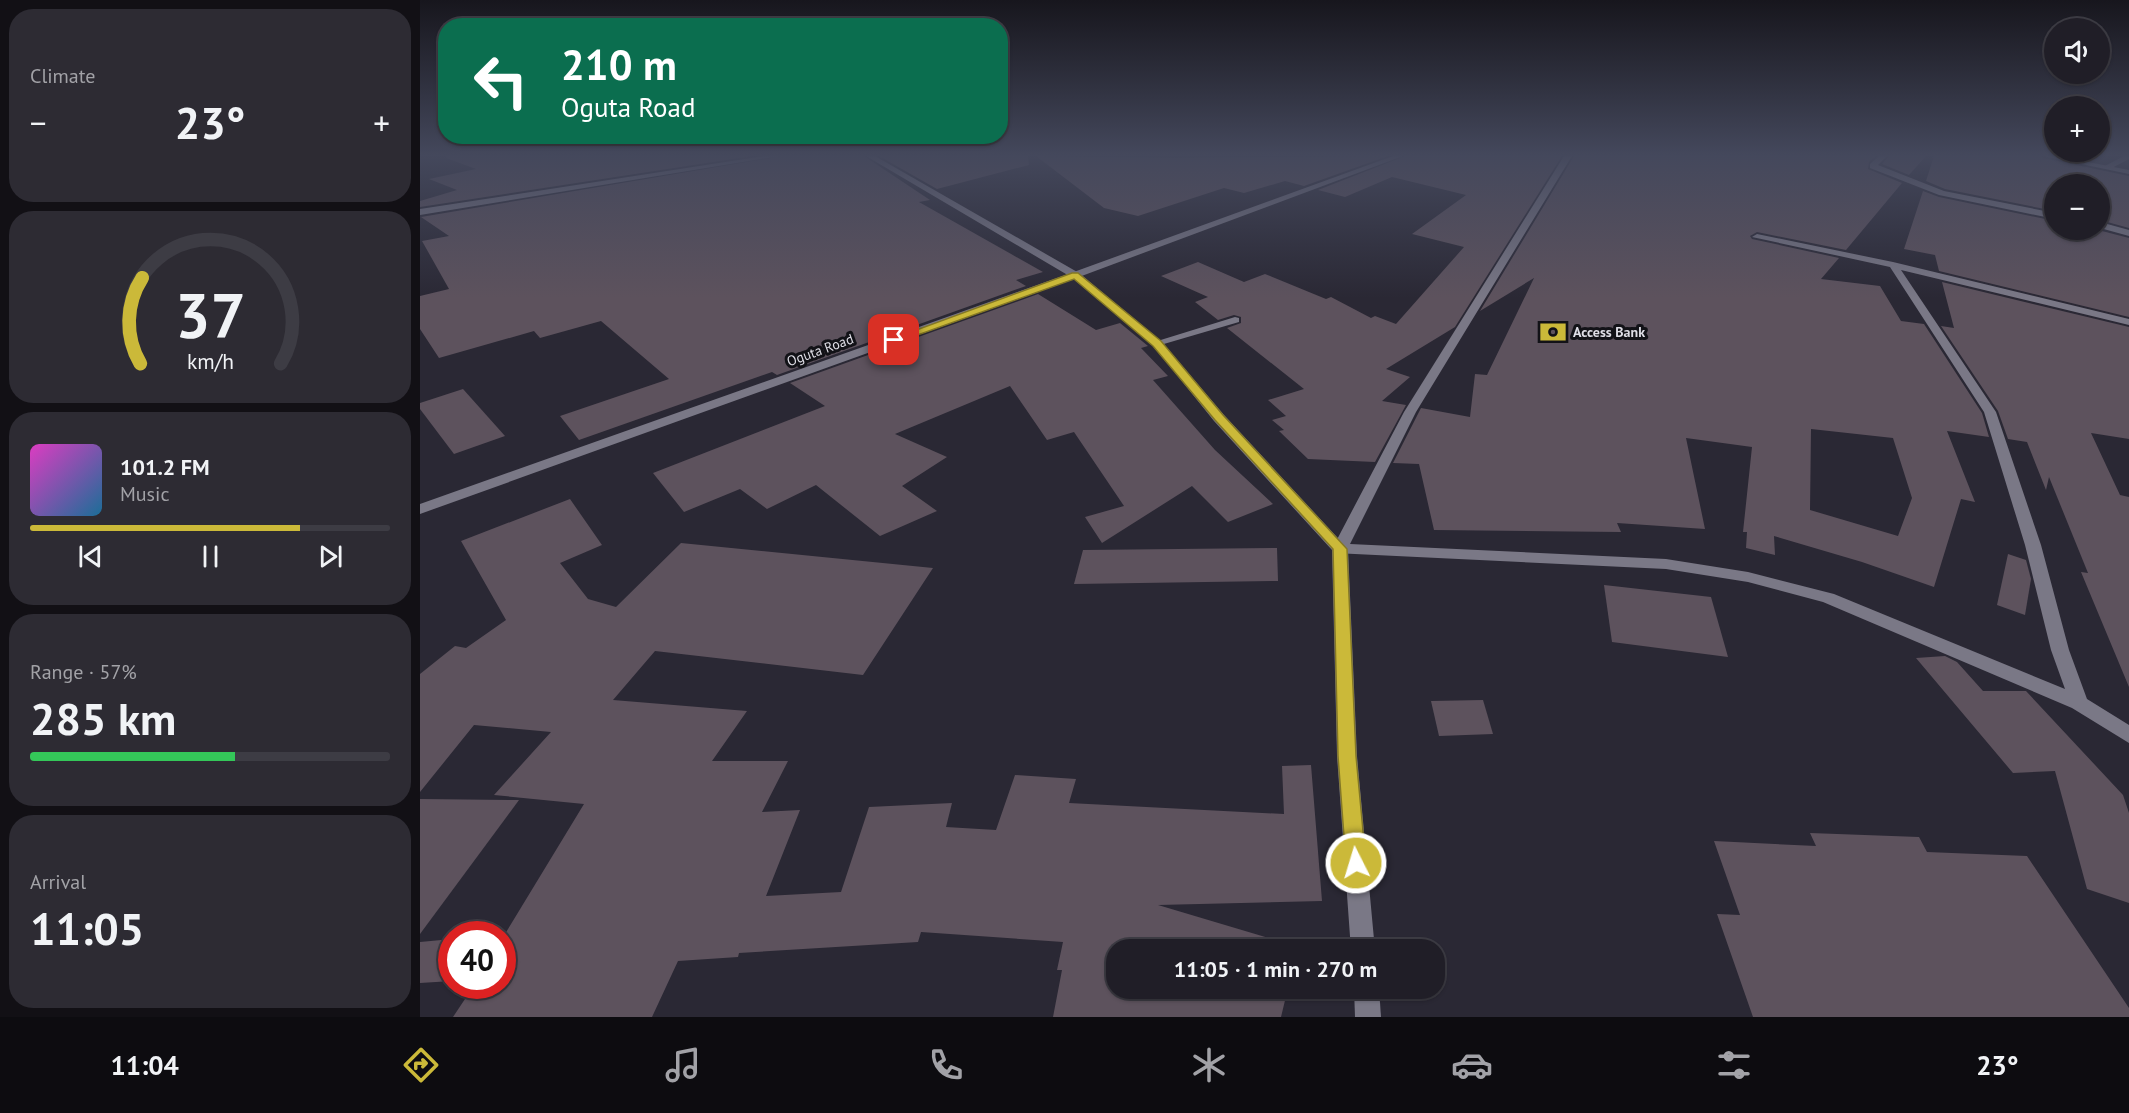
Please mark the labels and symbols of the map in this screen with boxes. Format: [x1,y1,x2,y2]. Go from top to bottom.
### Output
pin [868,314,919,365]
bank icon: Access Bank [1538,317,1568,347]
place label: Access Bank [1573,323,1645,341]
street label: Oguta Road [784,330,856,370]
position arrow [1324,831,1388,895]
speed limit sign: 40 [438,921,516,999]

